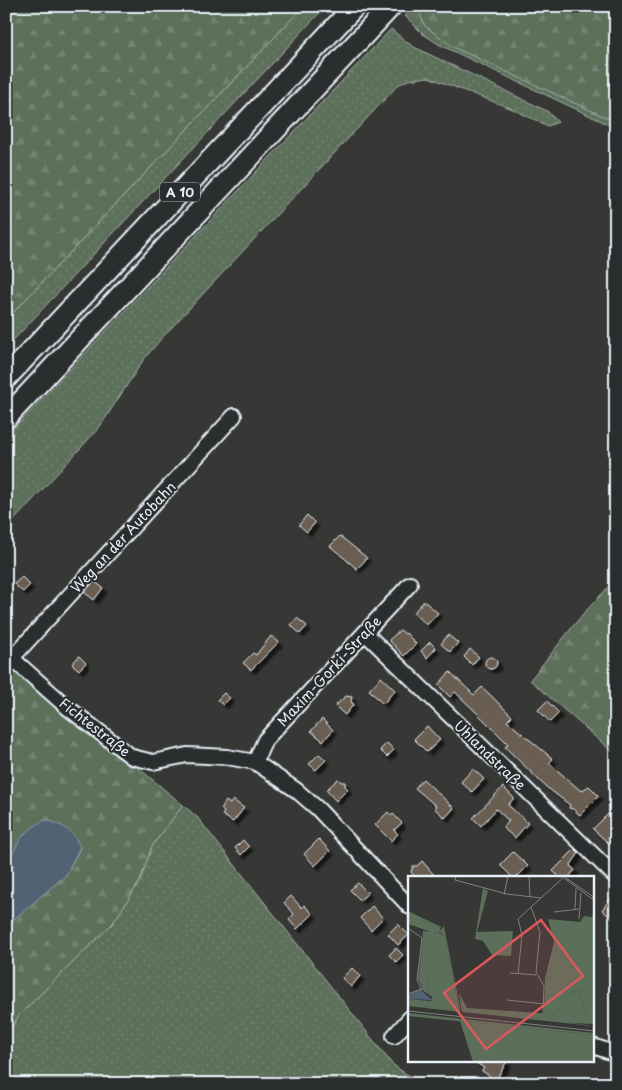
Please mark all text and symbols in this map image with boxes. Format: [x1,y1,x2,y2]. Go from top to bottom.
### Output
road number: A 10 [160,182,200,202]
street label: Weg an der Autobahn [66,477,180,597]
street label: Maxim-Gorki-Straße [272,611,386,731]
street label: Fichtestraße [55,693,135,761]
street label: Uhlandstraße [449,715,531,795]
inset map [408,876,594,1062]

